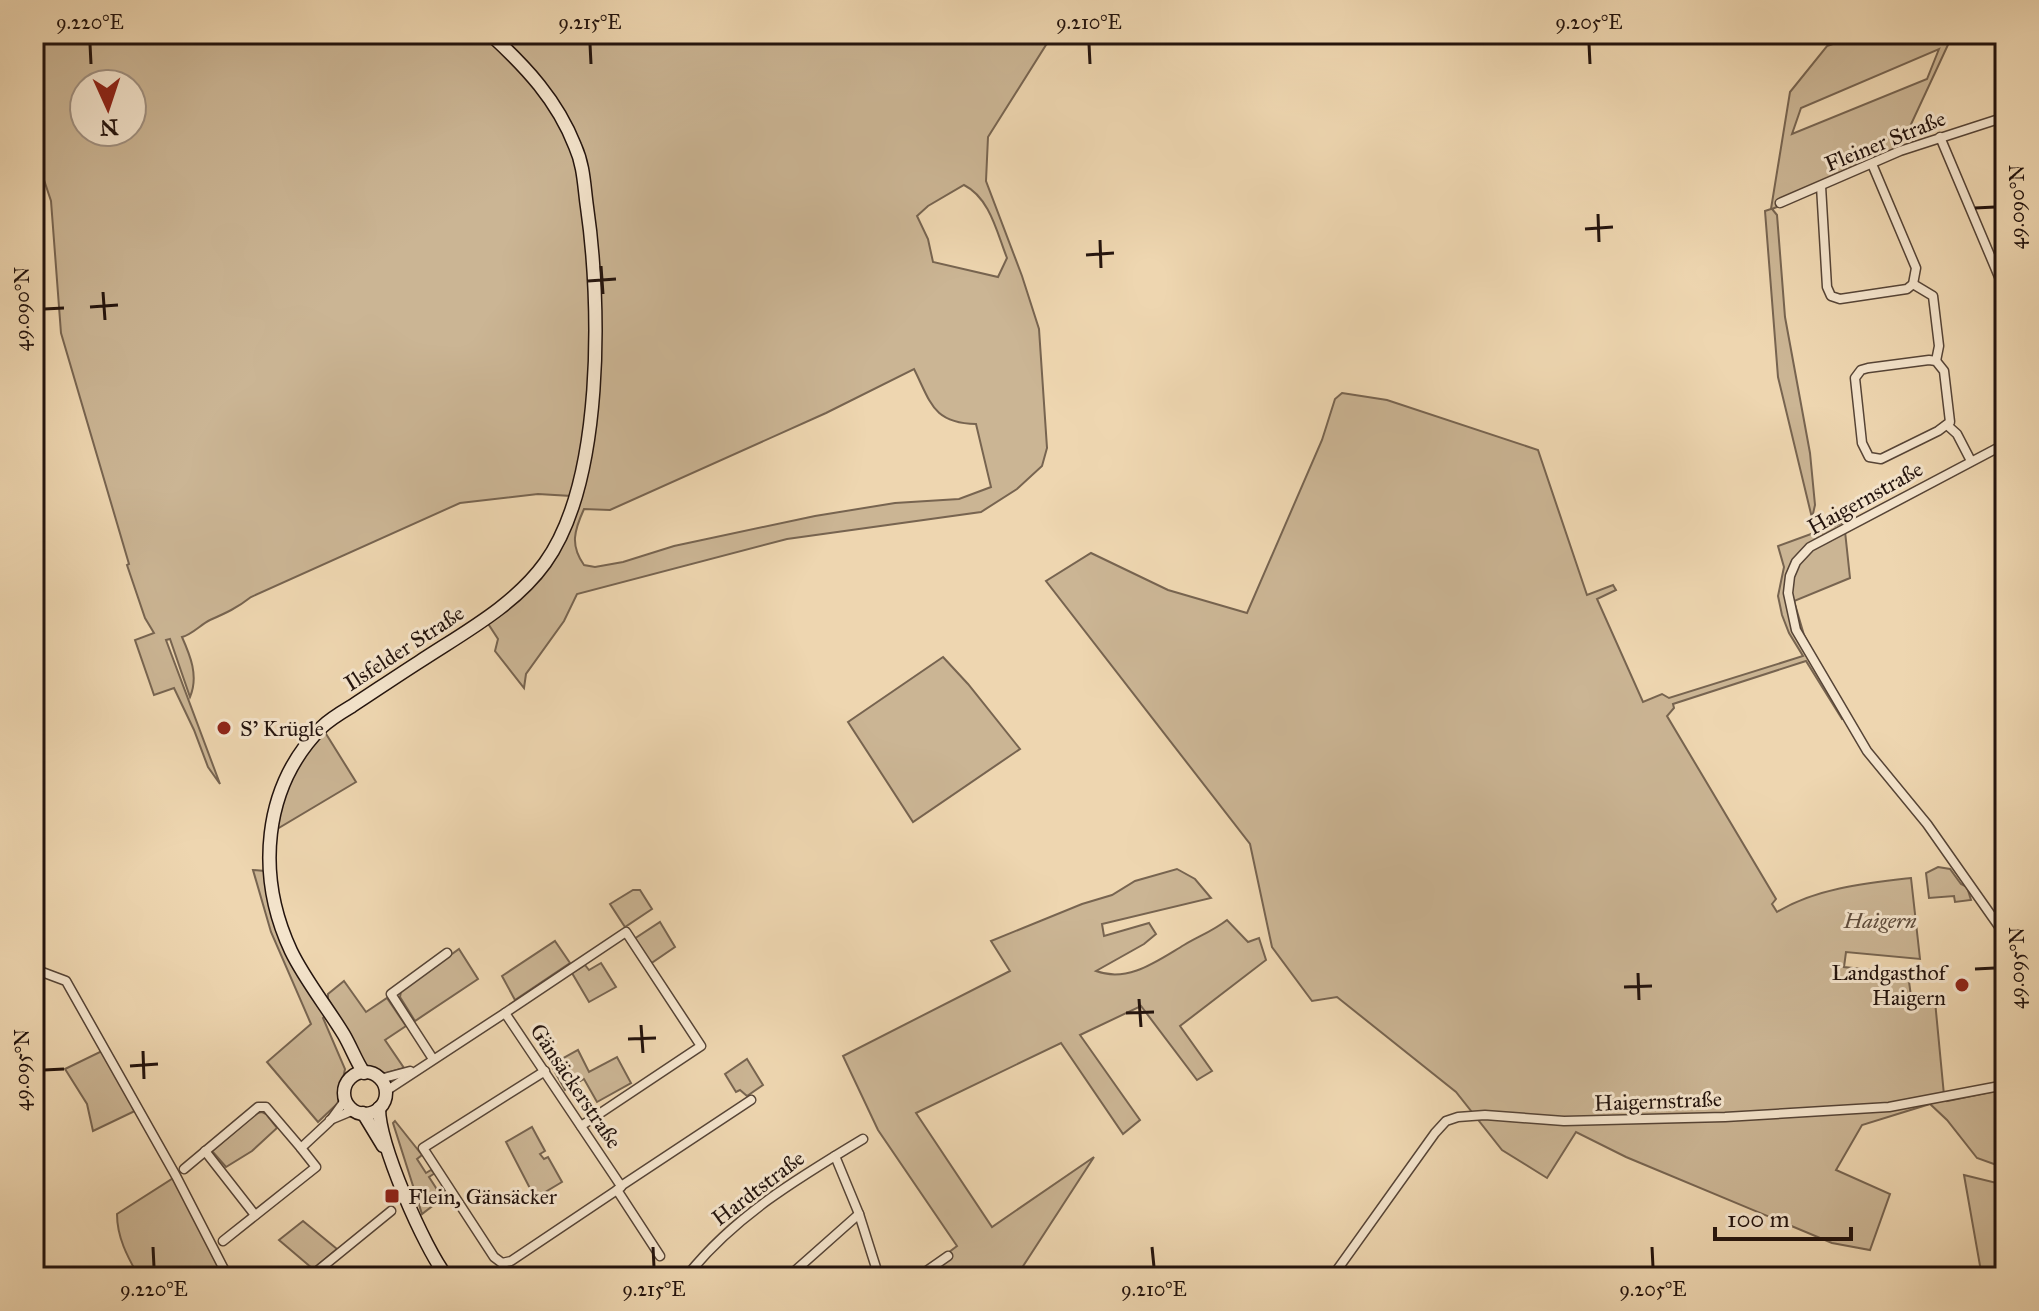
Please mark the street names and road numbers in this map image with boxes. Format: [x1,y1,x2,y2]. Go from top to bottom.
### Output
street label: Fleiner Straße [1821,104,1949,178]
street label: Haigernstraße [1803,455,1927,541]
street label: Ilsfelder Straße [339,599,469,697]
street label: Gänsäckerstraße [524,1018,628,1154]
street label: Haigernstraße [1594,1085,1722,1117]
street label: Hardtstraße [706,1144,810,1232]

